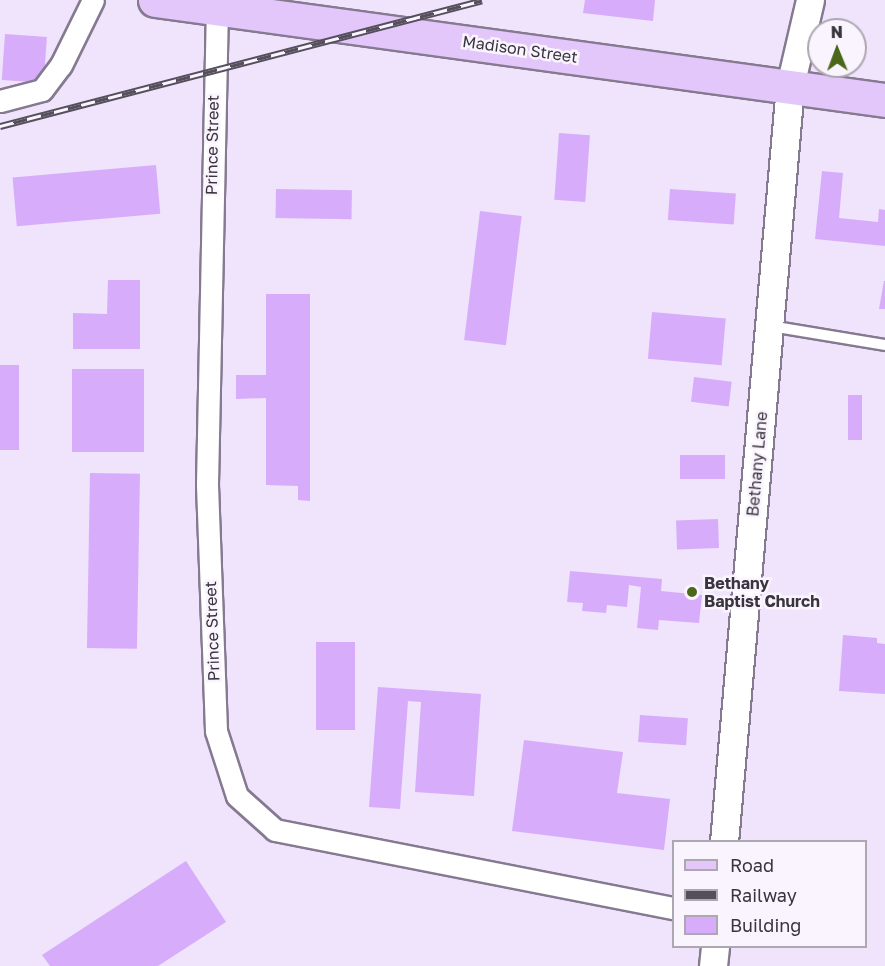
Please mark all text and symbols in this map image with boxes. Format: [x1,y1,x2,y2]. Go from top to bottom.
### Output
north arrow [807,18,867,78]
text: N [830,22,843,42]
street label: Madison Street [461,31,579,67]
street label: Prince Street [202,95,222,195]
street label: Bethany Lane [743,411,771,517]
place label: Bethany Baptist Church [704,573,820,611]
street label: Prince Street [201,581,223,681]
marker: Bethany Baptist Church [685,585,699,599]
legend [672,840,867,948]
text: Road [730,854,774,876]
text: Railway [730,884,797,906]
text: Building [730,914,801,936]

